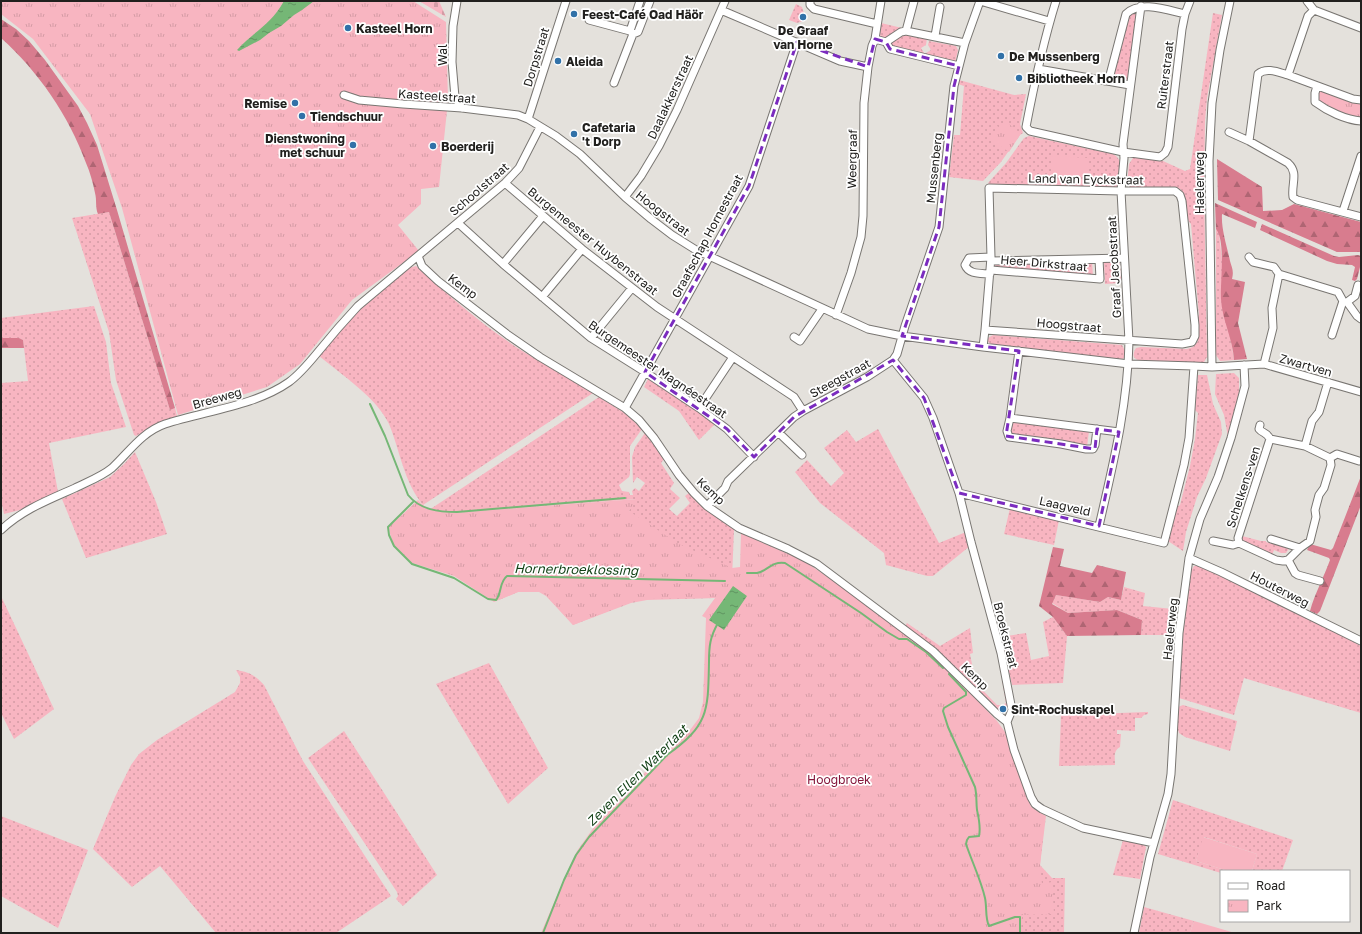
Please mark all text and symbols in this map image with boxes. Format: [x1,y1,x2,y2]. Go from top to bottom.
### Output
place label: Feest-Café Oad Häör [582,7,704,22]
marker: Feest-Café Oad Häör [569,9,579,19]
marker: De Graaf van Horne [798,12,808,22]
place label: Kasteel Horn [356,21,432,36]
marker: Kasteel Horn [343,23,353,33]
place label: De Graaf van Horne [773,23,833,52]
street label: Dorpstraat [520,25,552,89]
street label: Ruiterstraat [1153,40,1177,110]
street label: Wal [435,44,450,66]
place label: De Mussenberg [1009,49,1100,64]
marker: De Mussenberg [996,51,1006,61]
street label: Daalakkerstraat [644,52,696,142]
place label: Aleida [566,54,603,69]
marker: Aleida [553,56,563,66]
place label: Bibliotheek Horn [1027,71,1125,86]
marker: Bibliotheek Horn [1014,73,1024,83]
street label: Kasteelstraat [398,86,477,106]
place label: Remise [244,96,287,111]
marker: Remise [290,98,300,108]
place label: Tiendschuur [310,109,383,124]
marker: Tiendschuur [297,111,307,121]
place label: Cafetaria 't Dorp [582,120,636,149]
marker: Cafetaria 't Dorp [569,129,579,139]
street label: Weergraaf [844,129,860,189]
place label: Dienstwoning met schuur [265,131,345,160]
street label: Mussenberg [923,132,945,204]
place label: Boerderij [441,139,494,154]
marker: Dienstwoning met schuur [348,140,358,150]
marker: Boerderij [428,141,438,151]
street label: Haelerweg [1192,152,1207,214]
street label: Schoolstraat [446,159,512,219]
street label: Land van Eyckstraat [1028,170,1144,188]
street label: Graafschap Hornestraat [668,172,746,300]
street label: Burgemeester Huybenstraat [525,184,661,298]
street label: Hoogstraat [633,187,693,239]
street label: Graaf Jacobstraat [1104,215,1124,319]
street label: Heer Dirkstraat [1000,252,1089,274]
street label: Kemp [445,270,481,302]
street label: Hoogstraat [1036,315,1102,335]
street label: Burgemeester Magnéestraat [586,317,730,421]
street label: Zwartven [1278,350,1334,380]
street label: Steegstraat [807,355,873,401]
street label: Breeweg [191,384,243,412]
street label: Schelkens-ven [1223,444,1263,530]
street label: Kemp [694,474,728,508]
street label: Laagveld [1038,493,1092,519]
water label: Hornerbroeklossing [514,560,639,578]
street label: Houterweg [1248,568,1312,610]
street label: Haelerweg [1159,597,1181,661]
street label: Broekstraat [991,600,1021,670]
street label: Kemp [958,659,992,693]
place label: Sint-Rochuskapel [1011,702,1114,717]
marker: Sint-Rochuskapel [998,704,1008,714]
water label: Zeven Ellen Waterlaat [583,720,692,829]
park label: Hoogbroek [807,772,871,787]
legend [1220,870,1350,922]
text: Road [1256,878,1285,893]
text: Park [1256,898,1282,913]

